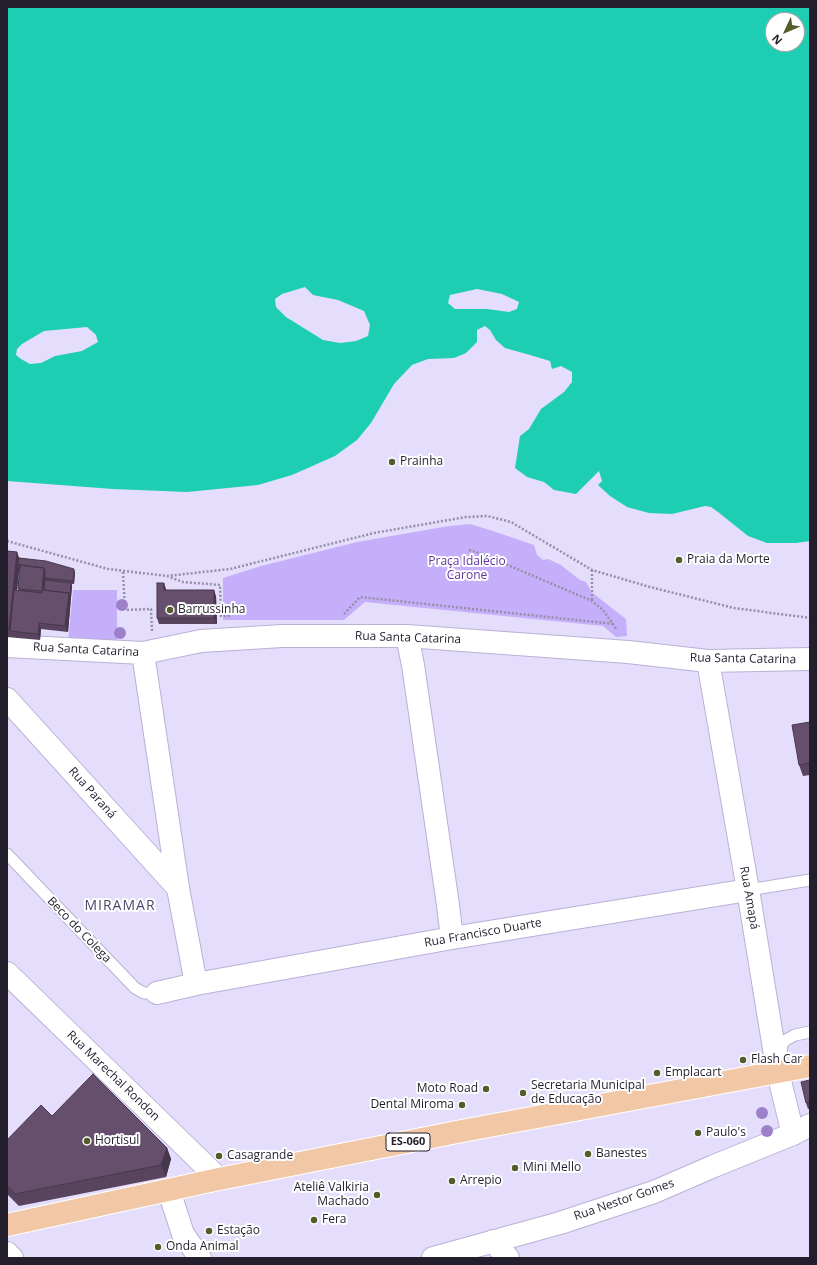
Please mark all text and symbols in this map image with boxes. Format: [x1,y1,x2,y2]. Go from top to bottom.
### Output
north arrow [765,12,805,52]
text: N [768,32,785,48]
place label: Prainha [400,455,443,469]
marker: Prainha [387,457,397,467]
place label: Praia da Morte [687,553,770,567]
park label: Praça Idalécio Carone [428,555,506,583]
marker: Praia da Morte [674,555,684,565]
place label: Barrussinha [178,603,245,617]
marker: Barrussinha [165,605,175,615]
street label: Rua Santa Catarina [355,629,461,647]
street label: Rua Santa Catarina [33,640,139,660]
street label: Rua Santa Catarina [690,651,796,667]
street label: Rua Paraná [65,764,119,822]
street label: Rua Amapá [736,865,762,931]
street label: Beco do Colega [44,894,114,966]
district label: MIRAMAR [84,898,156,914]
street label: Rua Francisco Duarte [423,916,543,950]
street label: Rua Marechal Rondon [64,1028,162,1124]
place label: Flash Car [751,1053,802,1067]
marker: Flash Car [738,1055,748,1065]
place label: Emplacart [665,1066,721,1080]
marker: Emplacart [652,1068,662,1078]
place label: Secretaria Municipal de Educação [531,1079,645,1107]
place label: Moto Road [417,1082,478,1096]
marker: Moto Road [481,1084,491,1094]
marker: Secretaria Municipal de Educação [518,1088,528,1098]
place label: Dental Miroma [370,1098,454,1112]
marker: Dental Miroma [457,1100,467,1110]
place label: Paulo's [706,1126,746,1140]
marker: Paulo's [693,1128,703,1138]
road number: ES-060 [386,1133,430,1151]
place label: Hortisul [95,1134,139,1148]
marker: Hortisul [82,1136,92,1146]
place label: Banestes [596,1147,647,1161]
place label: Casagrande [227,1149,293,1163]
marker: Banestes [583,1149,593,1159]
marker: Casagrande [214,1151,224,1161]
place label: Mini Mello [523,1161,581,1175]
marker: Mini Mello [510,1163,520,1173]
place label: Arrepio [460,1174,502,1188]
marker: Arrepio [447,1176,457,1186]
street label: Rua Nestor Gomes [572,1176,676,1224]
place label: Ateliê Valkiria Machado [294,1181,369,1209]
marker: Ateliê Valkiria Machado [372,1190,382,1200]
place label: Fera [322,1213,347,1227]
marker: Fera [309,1215,319,1225]
place label: Estação [217,1224,260,1238]
marker: Estação [204,1226,214,1236]
place label: Onda Animal [166,1240,239,1254]
marker: Onda Animal [153,1242,163,1252]

